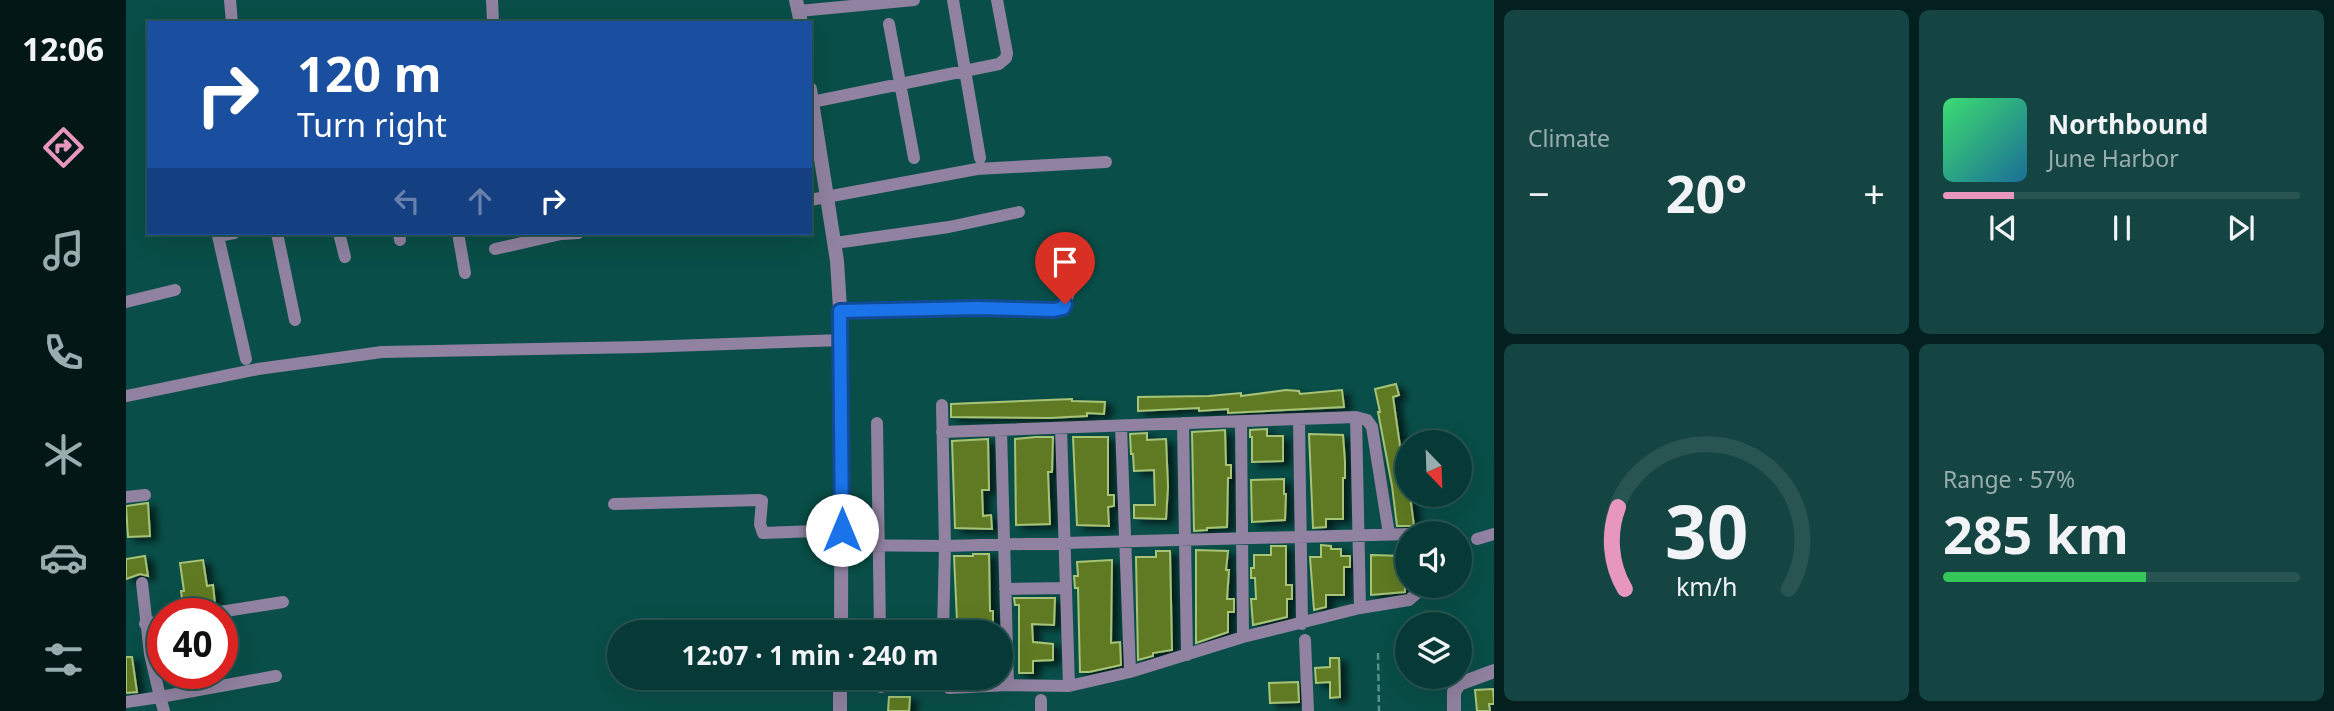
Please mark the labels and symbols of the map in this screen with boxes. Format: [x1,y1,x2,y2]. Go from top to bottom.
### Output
pin [1035,232,1095,304]
north arrow [1395,430,1472,508]
position arrow [805,493,879,567]
speed limit sign: 40 [147,598,238,689]

